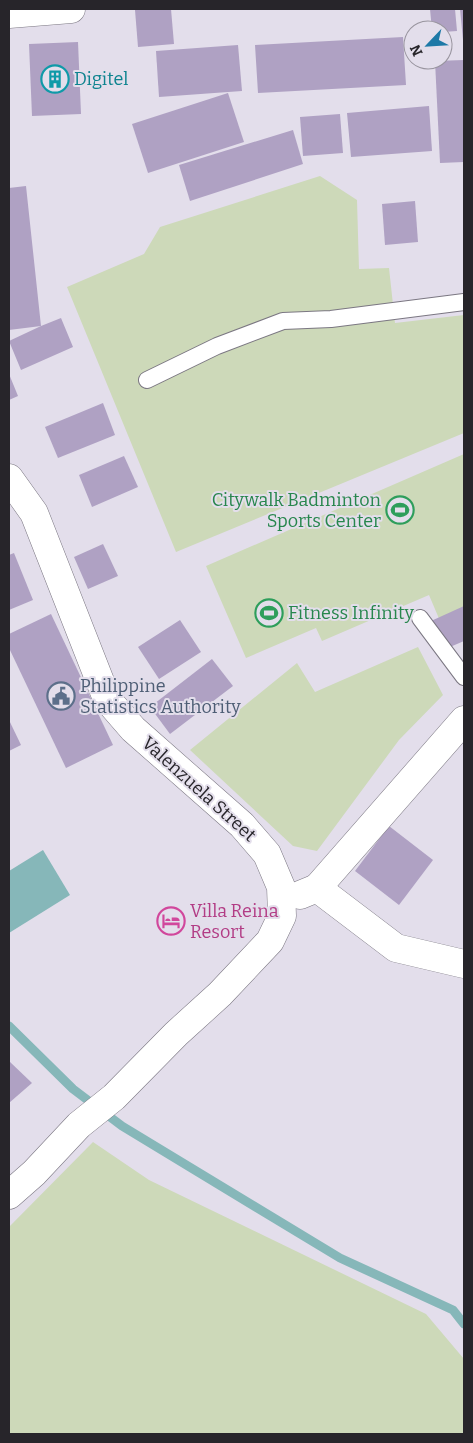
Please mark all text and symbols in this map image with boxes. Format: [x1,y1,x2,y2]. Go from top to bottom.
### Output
north arrow [403,20,453,70]
text: N [407,42,427,59]
building icon: Digitel [40,64,70,94]
place label: Digitel [74,68,128,90]
place label: Citywalk Badminton Sports Center [212,489,382,532]
sports icon: Citywalk Badminton Sports Center [385,495,415,525]
sports icon: Fitness Infinity [254,598,284,628]
place label: Fitness Infinity [288,602,414,624]
place label: Philippine Statistics Authority [80,675,241,718]
public building icon: Philippine Statistics Authority [46,681,76,711]
street label: Valenzuela Street [137,732,261,846]
place label: Villa Reina Resort [190,900,279,943]
hotel icon: Villa Reina Resort [156,906,186,936]

